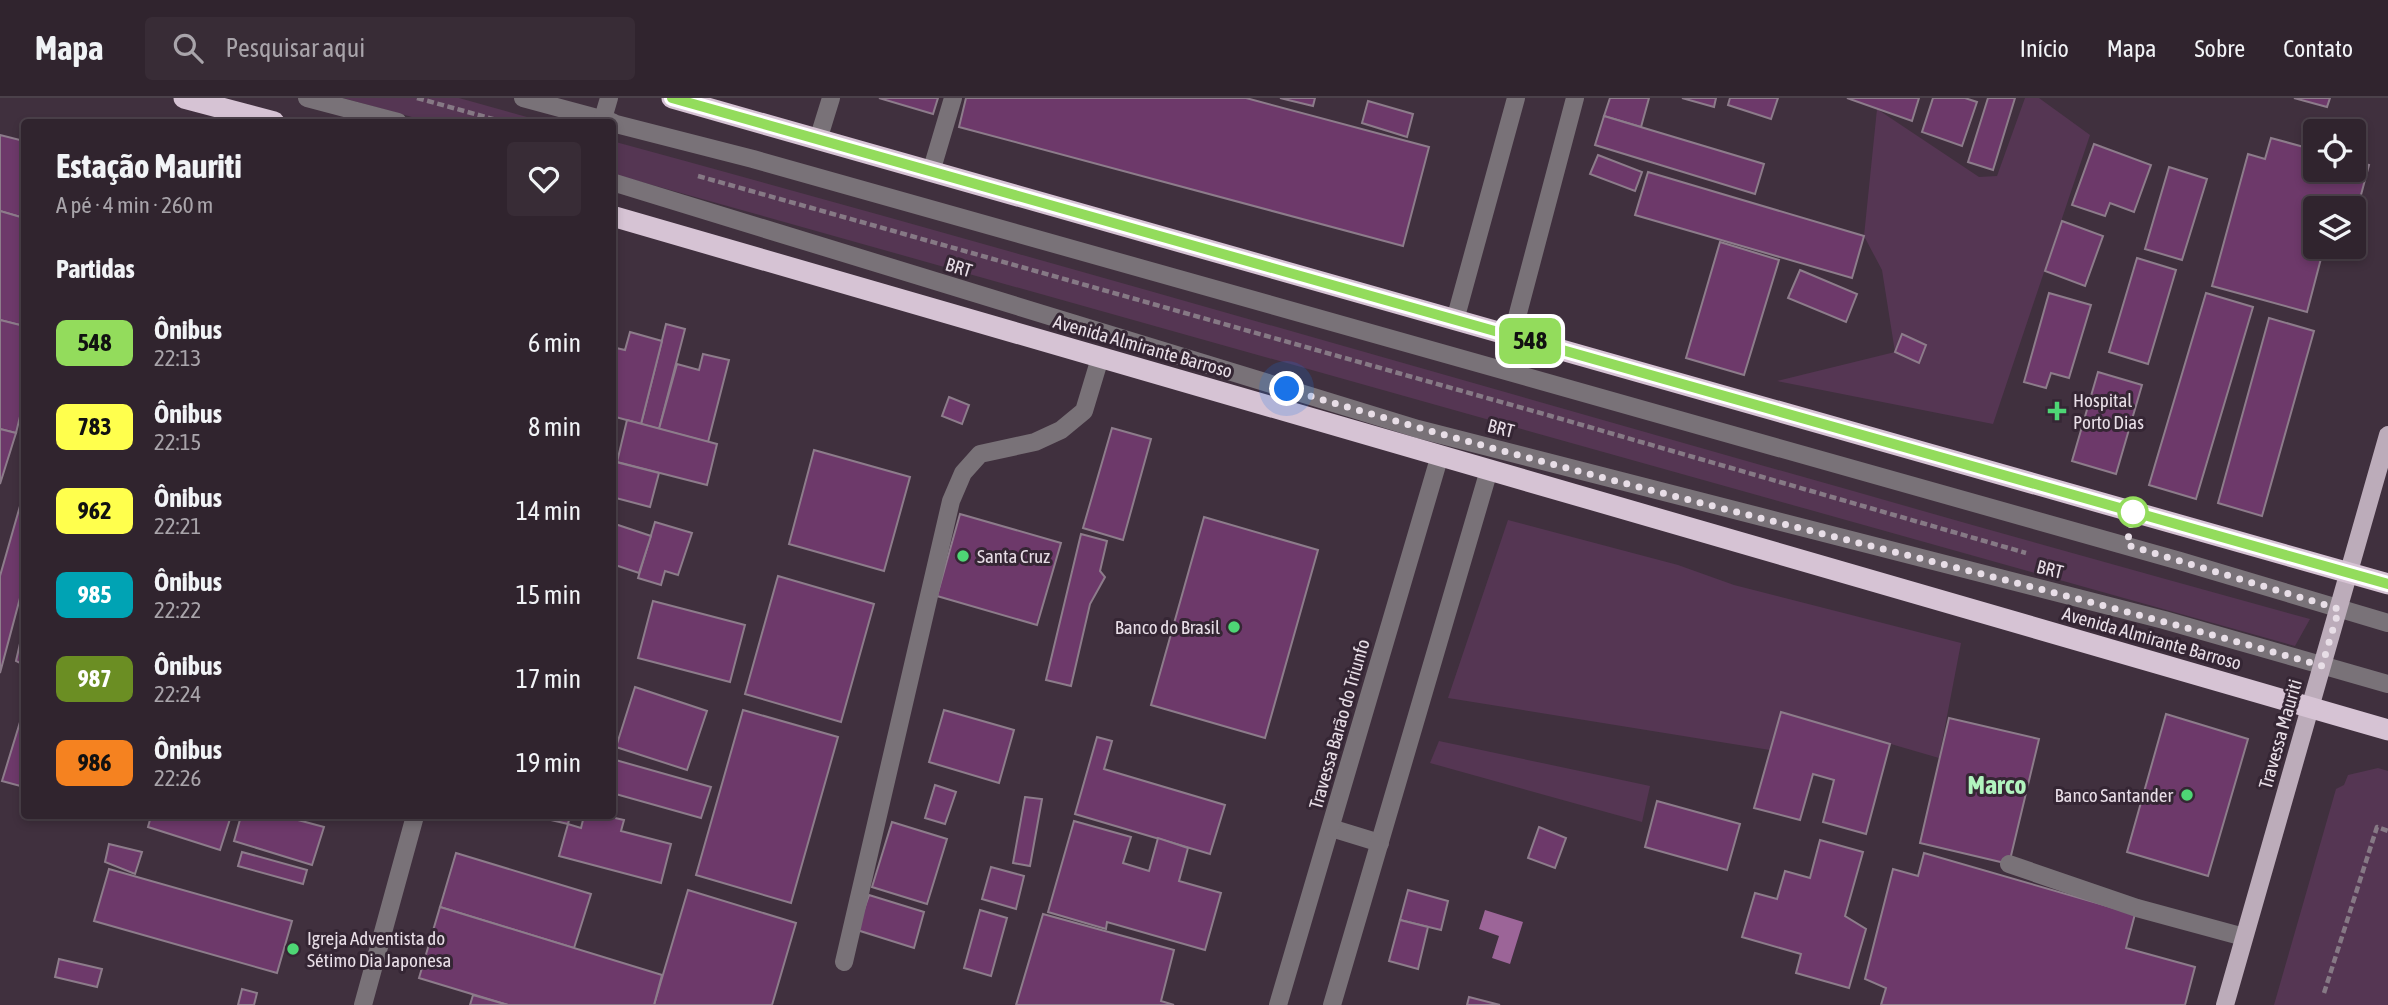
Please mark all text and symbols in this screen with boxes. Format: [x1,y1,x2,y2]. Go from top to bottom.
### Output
search box [145,17,635,80]
text: Mapa [35,29,103,67]
icon: search [169,29,207,67]
text: Pesquisar aqui [225,33,365,63]
text: Início [2020,35,2069,62]
text: Mapa [2107,35,2157,62]
text: Sobre [2195,35,2245,62]
text: Contato [2283,35,2353,62]
map controls [2303,119,2366,259]
button: locate [2303,119,2366,182]
button: heart [507,142,581,216]
text: Estação Mauriti [56,147,242,185]
text: A pé · 4 min · 260 m [56,192,213,218]
button: layers [2303,196,2366,259]
street label: BRT [943,253,976,282]
text: Partidas [56,254,135,284]
street label: Avenida Almirante Barroso [1051,310,1235,382]
text: Ônibus [154,315,222,345]
line badge: 548 [1490,318,1570,364]
text: 548 [1513,327,1547,354]
text: 6 min [528,328,581,358]
text: 548 [78,329,111,356]
text: 22:13 [154,345,201,371]
your location [1269,371,1304,406]
place label: Hospital Porto Dias [2073,389,2144,433]
text: Ônibus [154,399,222,429]
marker: Hospital Porto Dias [2047,401,2067,421]
text: 8 min [528,412,581,442]
text: 783 [78,413,111,440]
street label: BRT [1485,414,1517,442]
text: 22:15 [154,429,201,455]
text: Ônibus [154,483,222,513]
text: 14 min [516,496,581,526]
text: 962 [78,497,111,524]
unlabelled marker [2118,497,2148,527]
text: 22:21 [154,513,201,539]
place label: Santa Cruz [977,545,1050,567]
marker: Santa Cruz [955,548,971,564]
street label: BRT [2034,555,2066,583]
text: Ônibus [154,567,222,597]
text: 15 min [516,580,581,610]
text: 985 [78,581,111,608]
text: 22:22 [154,597,201,623]
street label: Avenida Almirante Barroso [2060,602,2244,674]
place label: Banco do Brasil [1115,616,1220,638]
marker: Banco do Brasil [1226,619,1242,635]
street label: Travessa Barão do Triunfo [1304,636,1374,812]
text: Ônibus [154,651,222,681]
text: 17 min [516,664,581,694]
text: 987 [78,665,111,692]
street label: Travessa Mauriti [2254,677,2306,791]
text: 22:24 [154,681,201,707]
text: Ônibus [154,735,222,765]
text: 19 min [516,748,581,778]
text: 986 [78,749,111,776]
text: 22:26 [154,765,201,791]
district label: Marco [1967,770,2027,800]
place label: Banco Santander [2055,784,2173,806]
marker: Banco Santander [2179,787,2195,803]
place label: Igreja Adventista do Sétimo Dia Japonesa [307,927,451,971]
marker: Igreja Adventista do Sétimo Dia Japonesa [285,941,301,957]

